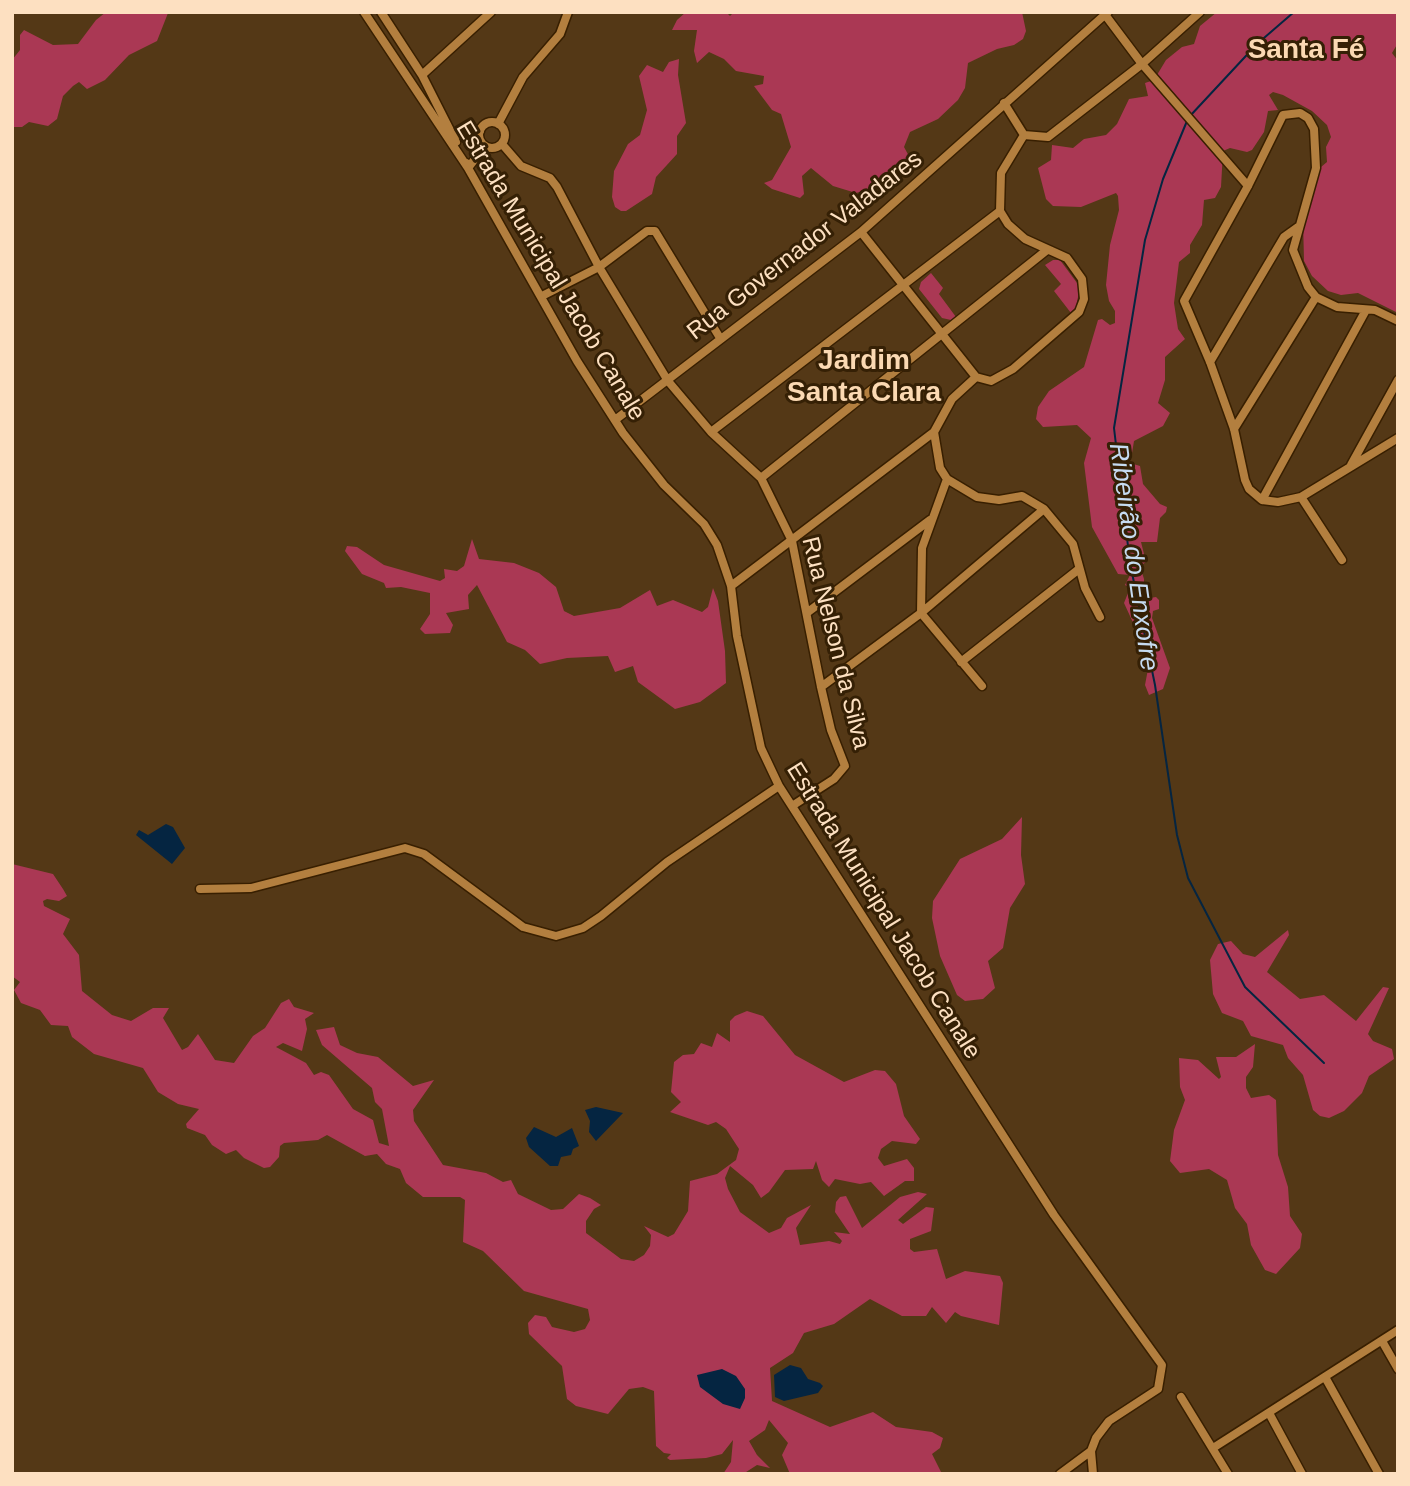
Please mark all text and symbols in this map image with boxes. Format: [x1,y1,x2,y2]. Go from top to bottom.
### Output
district label: Santa Fé [1248,33,1364,67]
street label: Estrada Municipal Jacob Canale [449,116,651,426]
street label: Rua Governador Valadares [682,145,928,347]
district label: Jardim Santa Clara [787,344,941,410]
water label: Ribeirão do Enxofre [1102,441,1164,673]
street label: Rua Nelson da Silva [795,534,875,752]
street label: Estrada Municipal Jacob Canale [780,757,986,1065]

